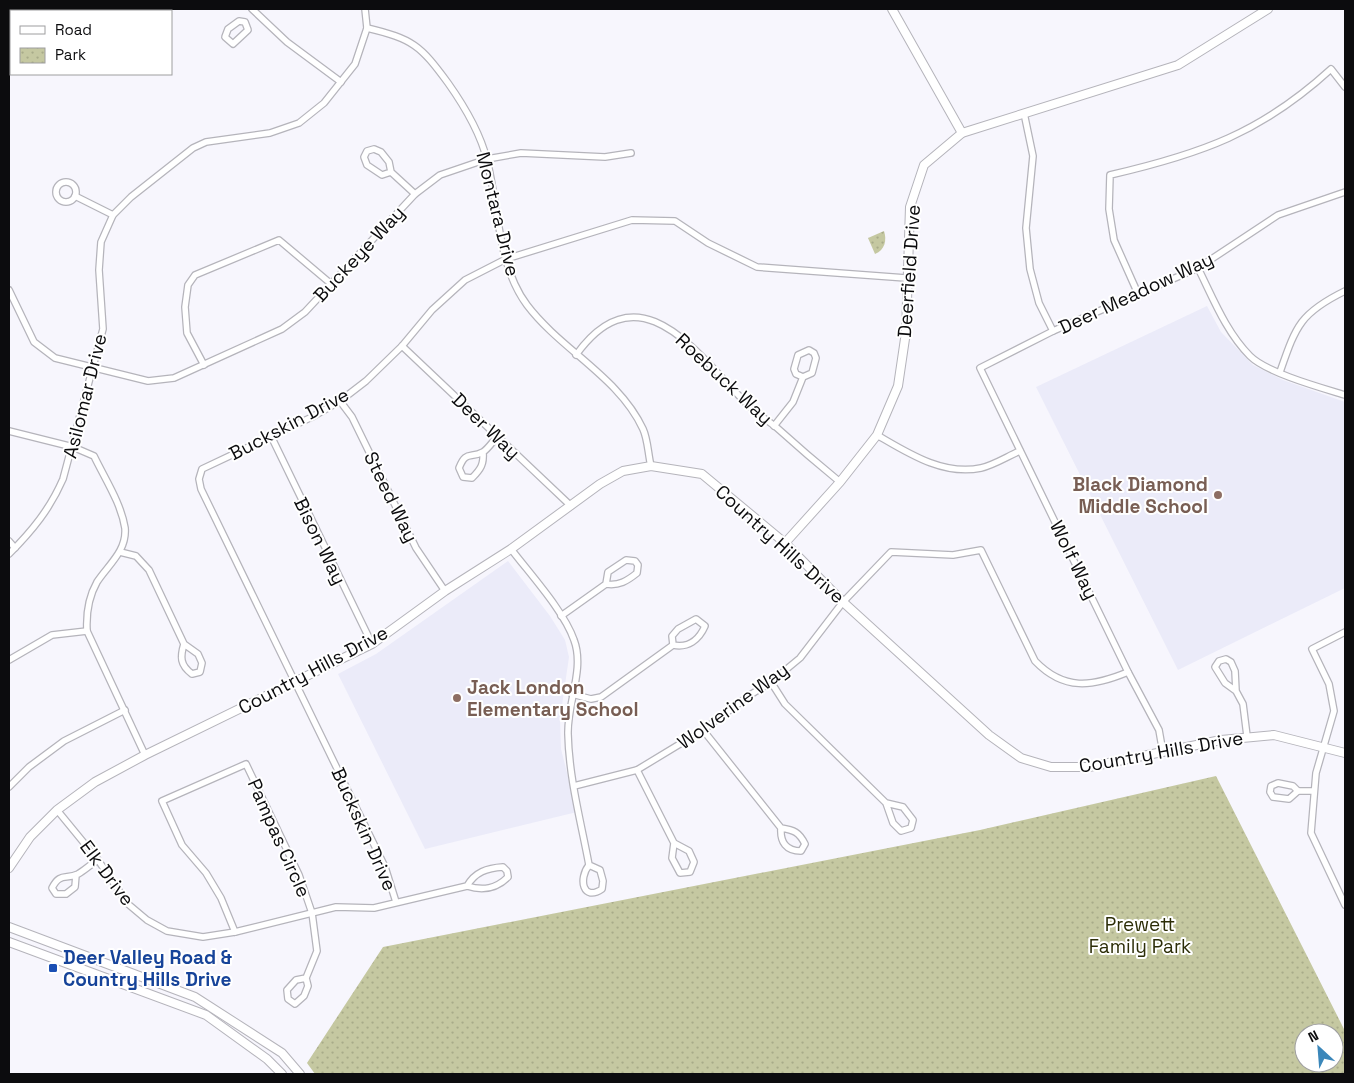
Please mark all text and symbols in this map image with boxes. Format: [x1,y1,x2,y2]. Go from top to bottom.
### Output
legend [10,10,172,75]
text: Road [55,20,92,39]
text: Park [55,45,86,64]
street label: Montara Drive [470,149,526,279]
street label: Buckeye Way [308,201,410,307]
street label: Deerfield Drive [892,204,926,338]
street label: Deer Meadow Way [1055,246,1217,340]
street label: Roebuck Way [670,328,778,430]
street label: Asilomar Drive [57,331,113,461]
street label: Buckskin Drive [225,382,353,466]
street label: Deer Way [446,387,526,465]
street label: Steed Way [358,447,424,547]
place label: Black Diamond Middle School [1072,472,1208,519]
street label: Country Hills Drive [710,479,850,609]
marker: Black Diamond Middle School [1212,489,1224,501]
street label: Bison Way [288,493,352,589]
street label: Wolf Way [1044,516,1104,604]
street label: Country Hills Drive [234,620,392,720]
street label: Wolverine Way [672,657,794,755]
place label: Jack London Elementary School [467,675,639,722]
marker: Jack London Elementary School [451,692,463,704]
street label: Country Hills Drive [1077,725,1245,779]
street label: Buckskin Drive [326,763,402,895]
street label: Pampas Circle [242,775,316,901]
street label: Elk Drive [74,835,140,911]
park label: Prewett Family Park [1089,912,1191,959]
place label: Deer Valley Road & Country Hills Drive [63,945,232,992]
marker: Deer Valley Road & Country Hills Drive [47,962,59,974]
north arrow [1294,1023,1344,1073]
text: N [1305,1026,1321,1046]

